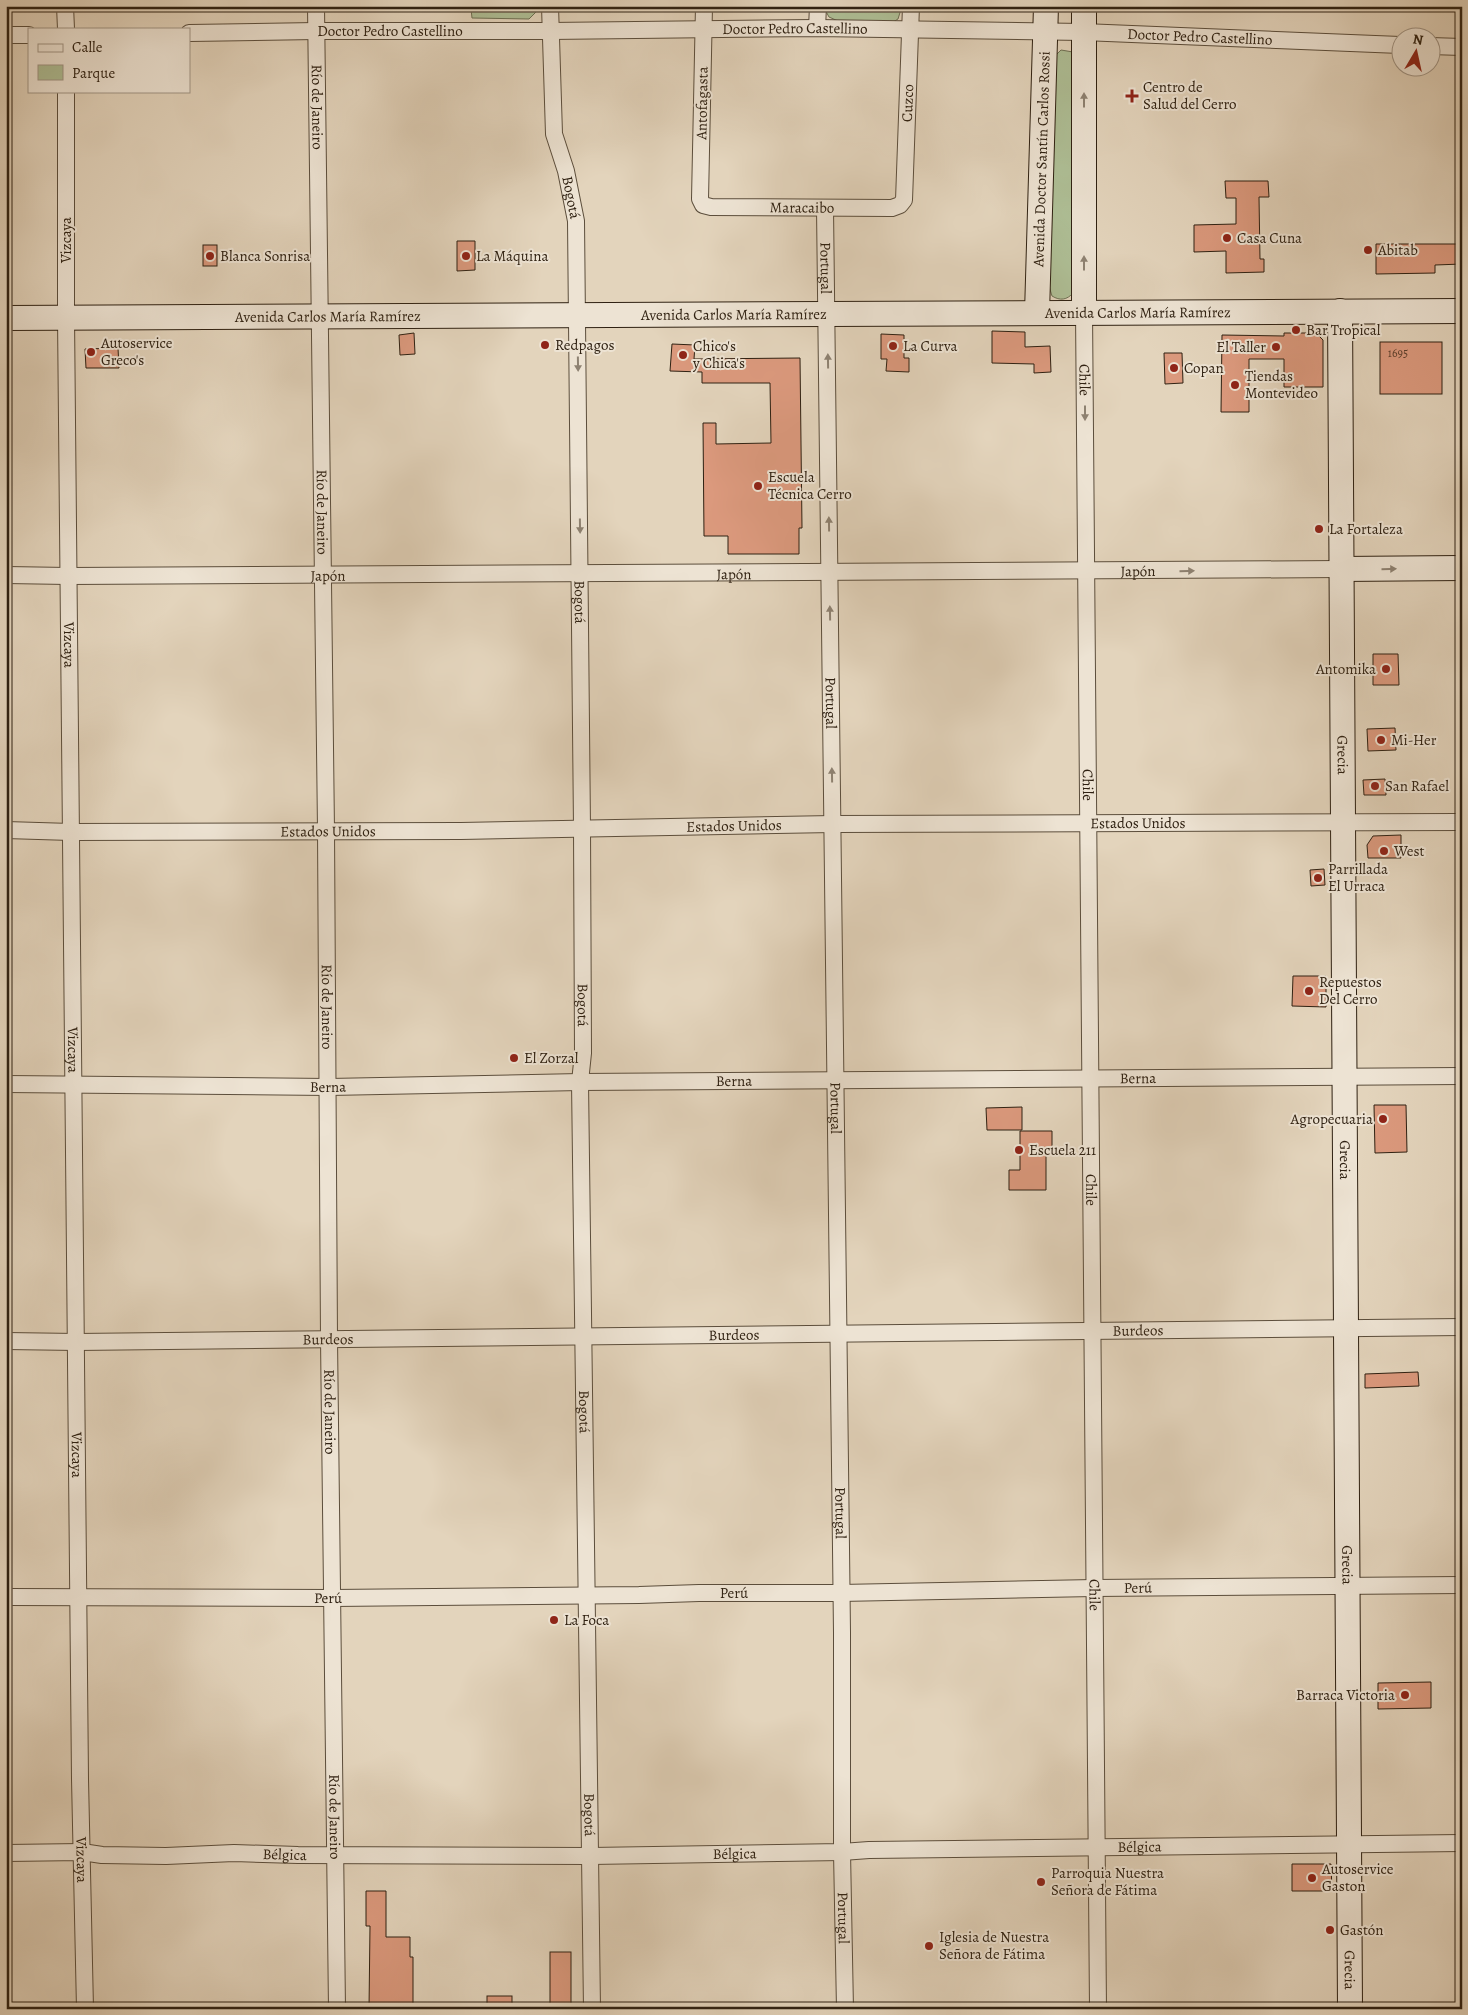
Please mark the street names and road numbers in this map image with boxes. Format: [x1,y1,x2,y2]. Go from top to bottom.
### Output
street label: Doctor Pedro Castellino [722,18,868,39]
street label: Doctor Pedro Castellino [317,21,463,41]
street label: Doctor Pedro Castellino [1127,24,1273,50]
street label: Avenida Doctor Santín Carlos Rossi [1028,51,1055,268]
street label: Río de Janeiro [307,64,328,150]
street label: Antofagasta [691,66,713,141]
street label: Cuzco [897,84,918,122]
street label: Bogotá [557,174,585,221]
street label: Maracaibo [770,197,834,218]
street label: Vizcaya [56,217,76,264]
street label: Portugal [815,242,836,294]
street label: Avenida Carlos María Ramírez [1044,302,1231,323]
street label: Avenida Carlos María Ramírez [640,304,827,325]
street label: Avenida Carlos María Ramírez [234,306,421,327]
street label: Chile [1074,364,1095,396]
street label: Río de Janeiro [312,469,333,555]
street label: Japón [1120,561,1156,581]
street label: Japón [716,564,752,584]
street label: Japón [310,566,346,586]
street label: Bogotá [570,580,590,624]
street label: Vizcaya [59,621,79,668]
street label: Portugal [821,677,841,729]
street label: Grecia [1332,735,1353,775]
street label: Chile [1078,769,1098,801]
street label: Estados Unidos [1090,813,1186,833]
street label: Estados Unidos [686,815,782,837]
street label: Estados Unidos [280,821,376,841]
street label: Río de Janeiro [317,964,337,1050]
street label: Bogotá [573,983,593,1027]
street label: Vizcaya [63,1026,83,1073]
street label: Berna [1120,1068,1156,1088]
street label: Berna [716,1071,752,1091]
street label: Berna [310,1077,346,1097]
street label: Portugal [825,1082,846,1134]
street label: Grecia [1335,1140,1355,1180]
street label: Chile [1081,1174,1101,1206]
street label: Burdeos [1112,1320,1164,1341]
street label: Burdeos [708,1325,760,1345]
street label: Burdeos [302,1329,354,1350]
street label: Río de Janeiro [319,1369,340,1455]
street label: Bogotá [574,1390,595,1434]
street label: Vizcaya [67,1431,87,1478]
street label: Portugal [830,1487,851,1539]
street label: Grecia [1337,1545,1358,1585]
street label: Perú [1124,1578,1153,1598]
street label: Chile [1084,1579,1105,1611]
street label: Perú [720,1583,749,1603]
street label: Perú [314,1588,343,1608]
street label: Río de Janeiro [324,1774,345,1860]
street label: Bogotá [579,1793,600,1837]
street label: Vizcaya [71,1836,92,1883]
street label: Bélgica [1117,1837,1162,1857]
street label: Bélgica [712,1843,757,1864]
street label: Bélgica [262,1844,307,1865]
street label: Portugal [833,1892,854,1944]
street label: Grecia [1340,1950,1360,1990]

